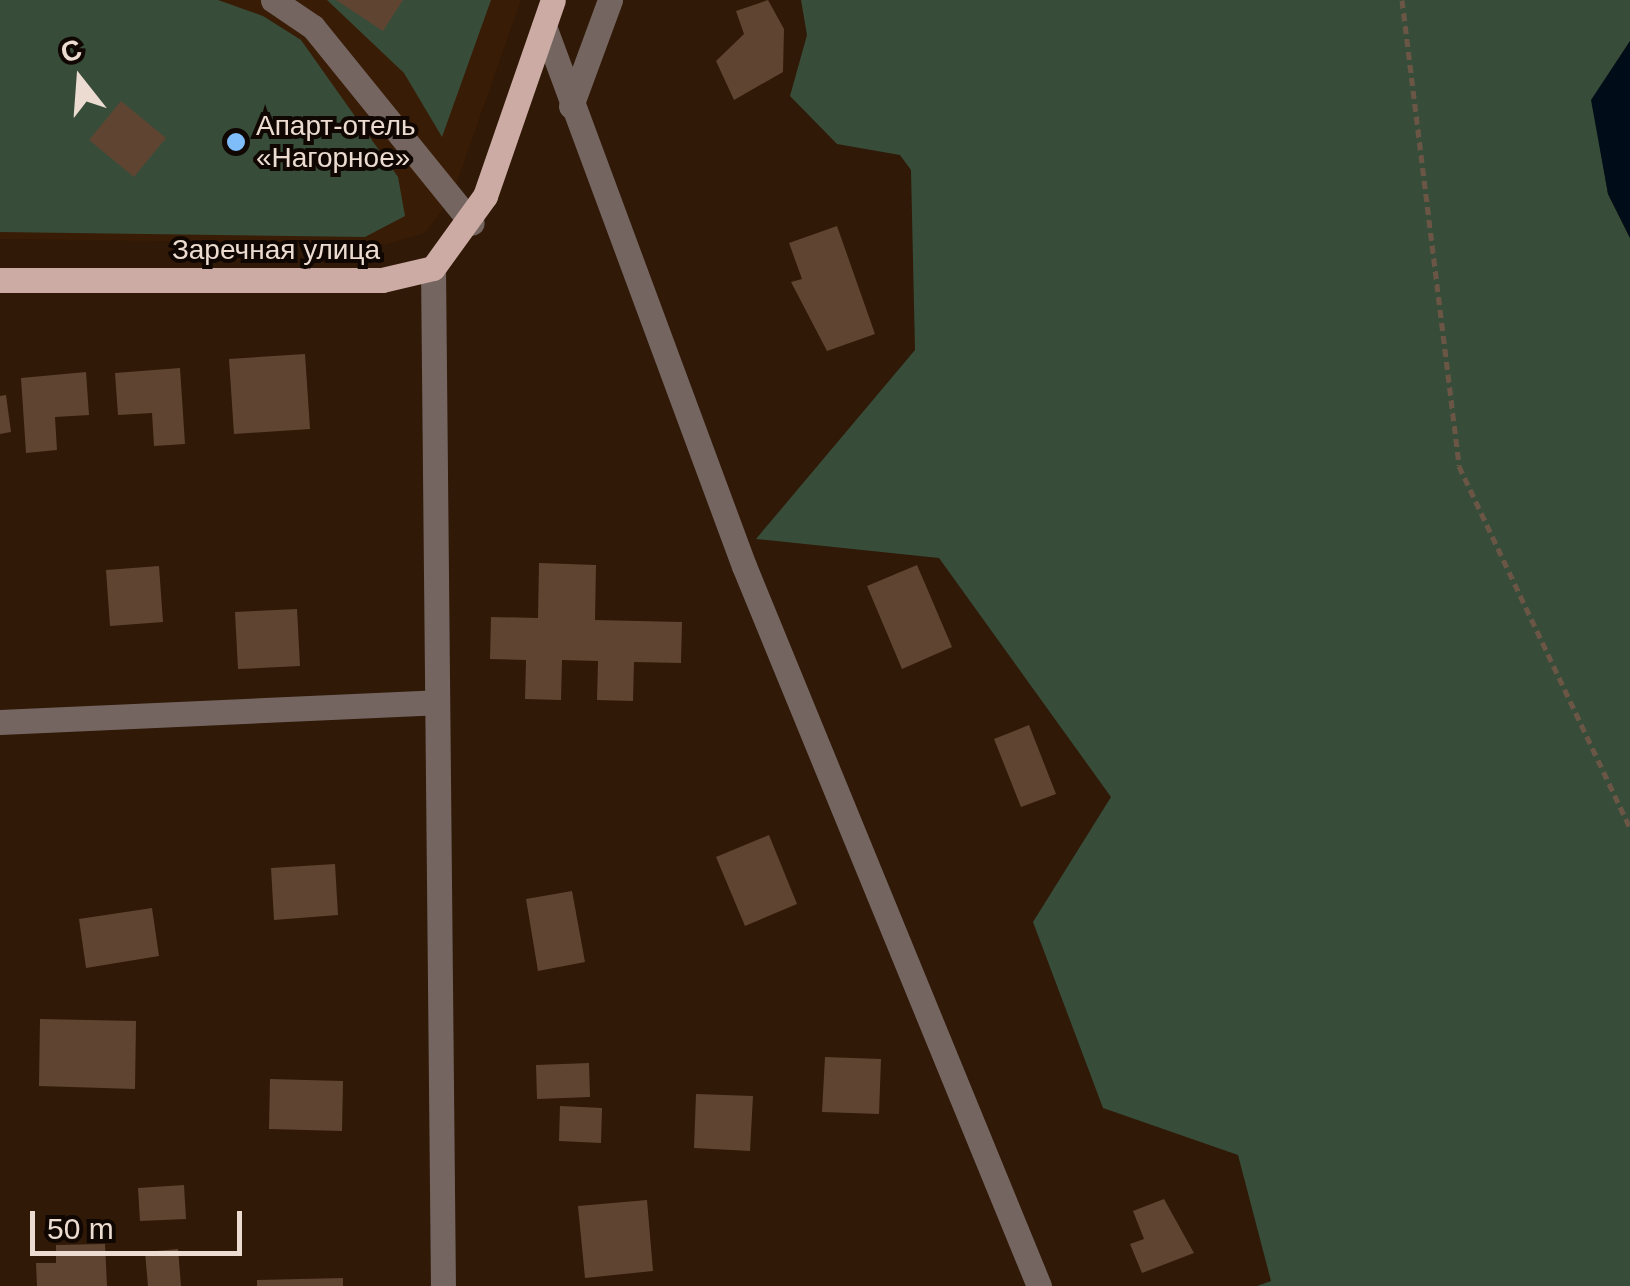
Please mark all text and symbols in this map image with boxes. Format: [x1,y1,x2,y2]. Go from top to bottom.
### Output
north arrow [30,30,130,130]
text: С [57,33,85,69]
place label: Апарт-отель «Нагорное» [256,109,416,175]
marker: Апарт-отель «Нагорное» [225,131,247,153]
street label: Заречная улица [172,233,380,267]
scale bar [35,1191,248,1253]
text: 50 m [47,1212,114,1245]

